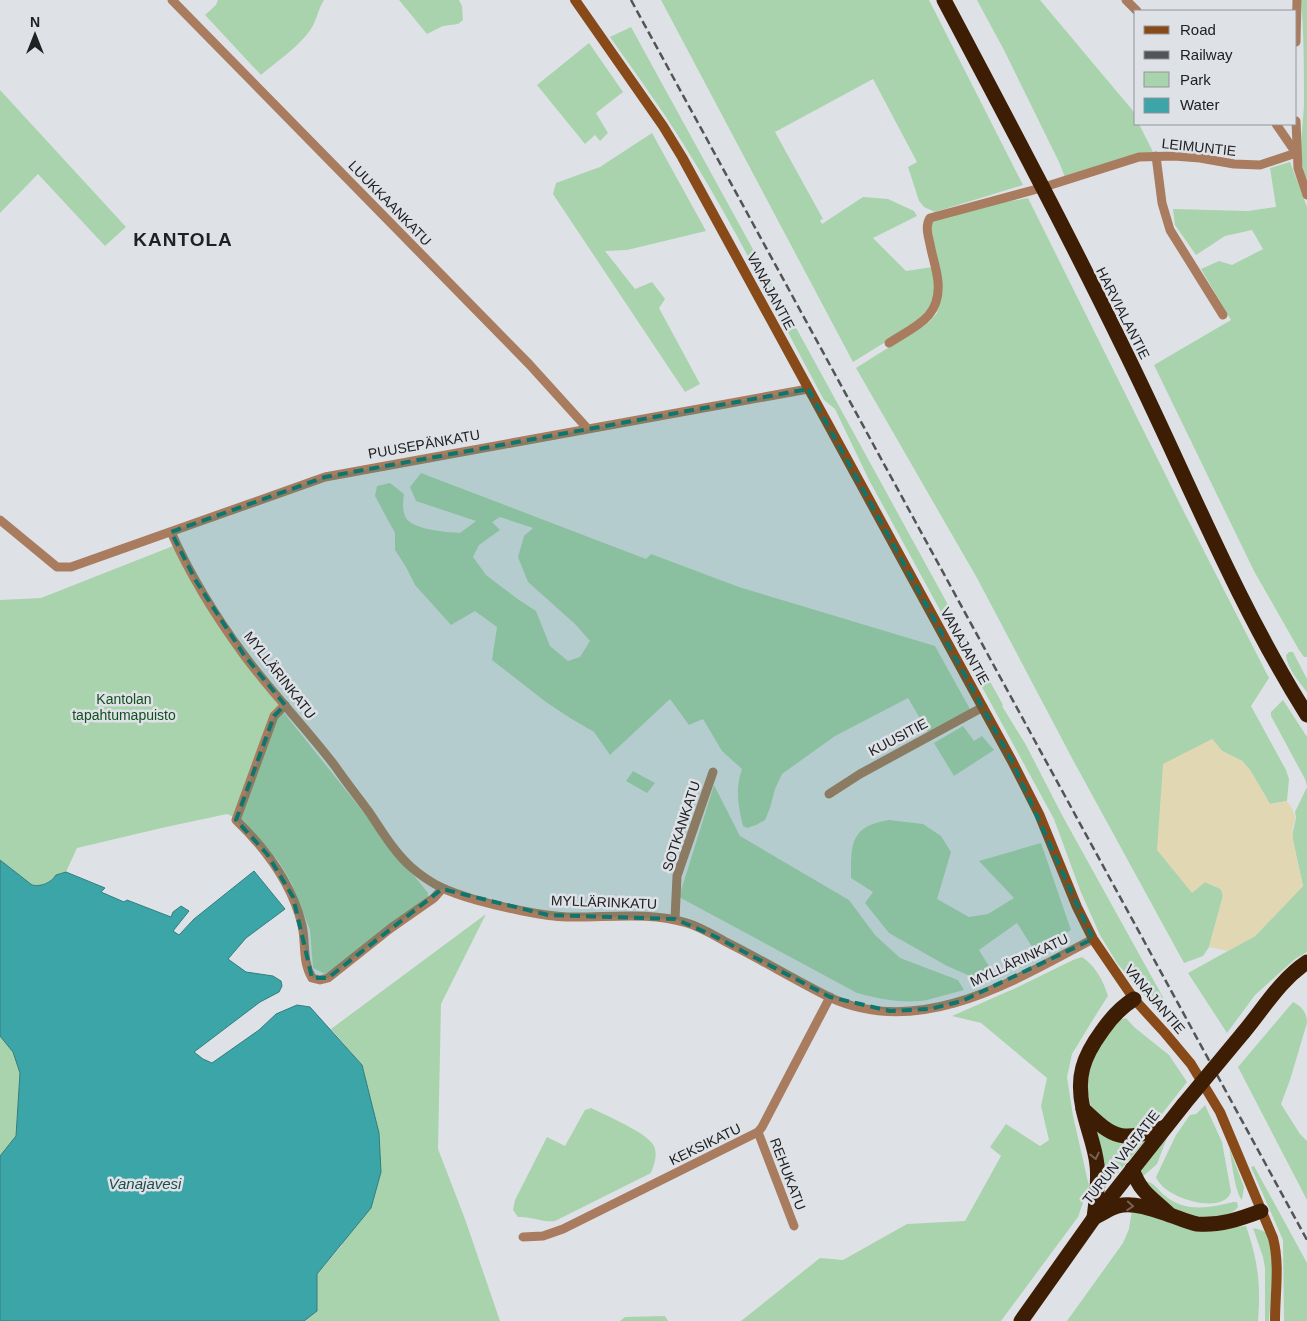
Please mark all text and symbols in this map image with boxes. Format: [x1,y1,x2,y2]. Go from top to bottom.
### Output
north arrow [10,10,60,60]
legend [1134,10,1297,125]
text: N [30,14,40,30]
text: Road [1180,21,1216,38]
text: Railway [1180,46,1233,63]
text: Park [1180,71,1211,88]
text: Water [1180,96,1219,113]
street label: LEIMUNTIE [1161,135,1237,159]
street label: LUUKKAANKATU [345,157,435,249]
district label: KANTOLA [133,229,233,250]
street label: VANAJANTIE [744,250,798,332]
street label: HARVIALANTIE [1093,264,1153,362]
street label: PUUSEPÄNKATU [367,426,481,462]
street label: VANAJANTIE [937,605,993,687]
street label: MYLLÄRINKATU [241,628,319,722]
park label: Kantolan tapahtumapuisto [72,691,176,723]
street label: KUUSITIE [866,715,930,759]
street label: SOTKANKATU [659,779,703,873]
street label: MYLLÄRINKATU [551,892,657,912]
street label: MYLLÄRINKATU [967,930,1071,990]
street label: VANAJANTIE [1121,961,1189,1037]
street label: TURUN VALTATIE [1079,1107,1163,1207]
street label: KEKSIKATU [667,1120,743,1168]
street label: REHUKATU [767,1136,809,1212]
one-way arrow [1089,1151,1100,1160]
water label: Vanajavesi [109,1175,182,1192]
one-way arrow [1127,1201,1135,1212]

